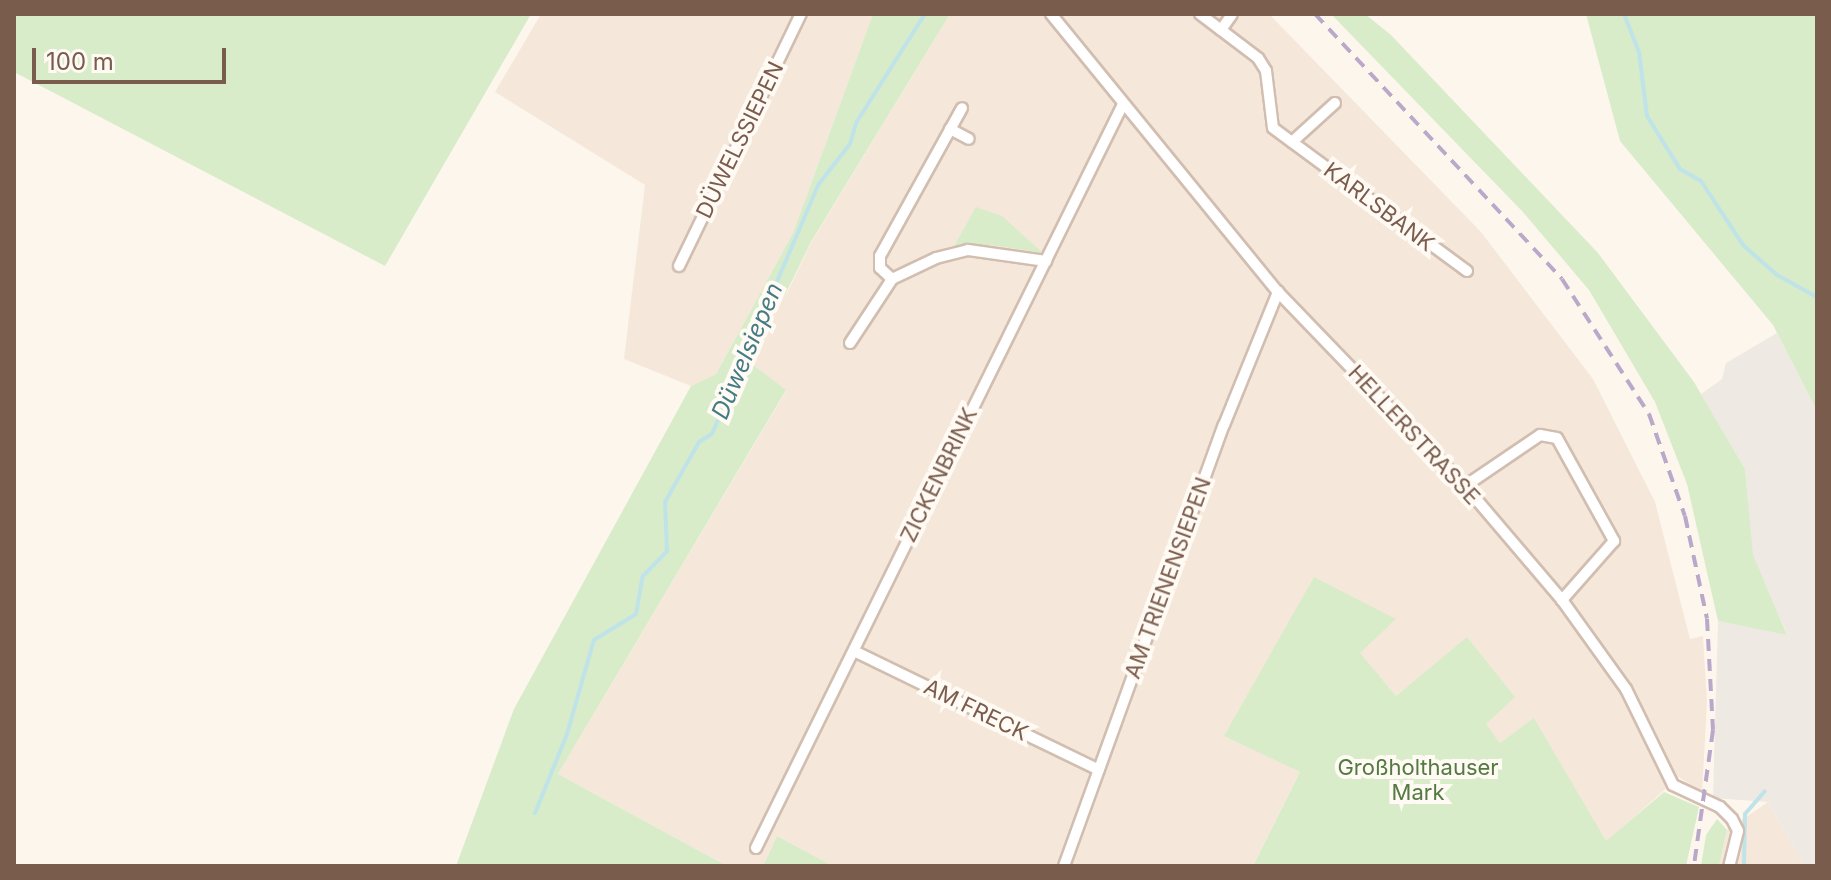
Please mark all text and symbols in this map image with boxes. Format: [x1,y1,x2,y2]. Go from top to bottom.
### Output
scale bar [36,32,230,82]
text: 100 m [46,47,114,76]
street label: DÜWELSSIEPEN [691,57,789,223]
street label: KARLSBANK [1319,157,1439,257]
water label: Düwelsiepen [705,278,789,424]
street label: HELLERSTRASSE [1343,360,1485,510]
street label: ZICKENBRINK [895,404,983,546]
street label: AM TRIENENSIEPEN [1119,474,1217,682]
street label: AM FRECK [920,673,1032,747]
park label: Großholthauser Mark [1337,754,1499,806]

